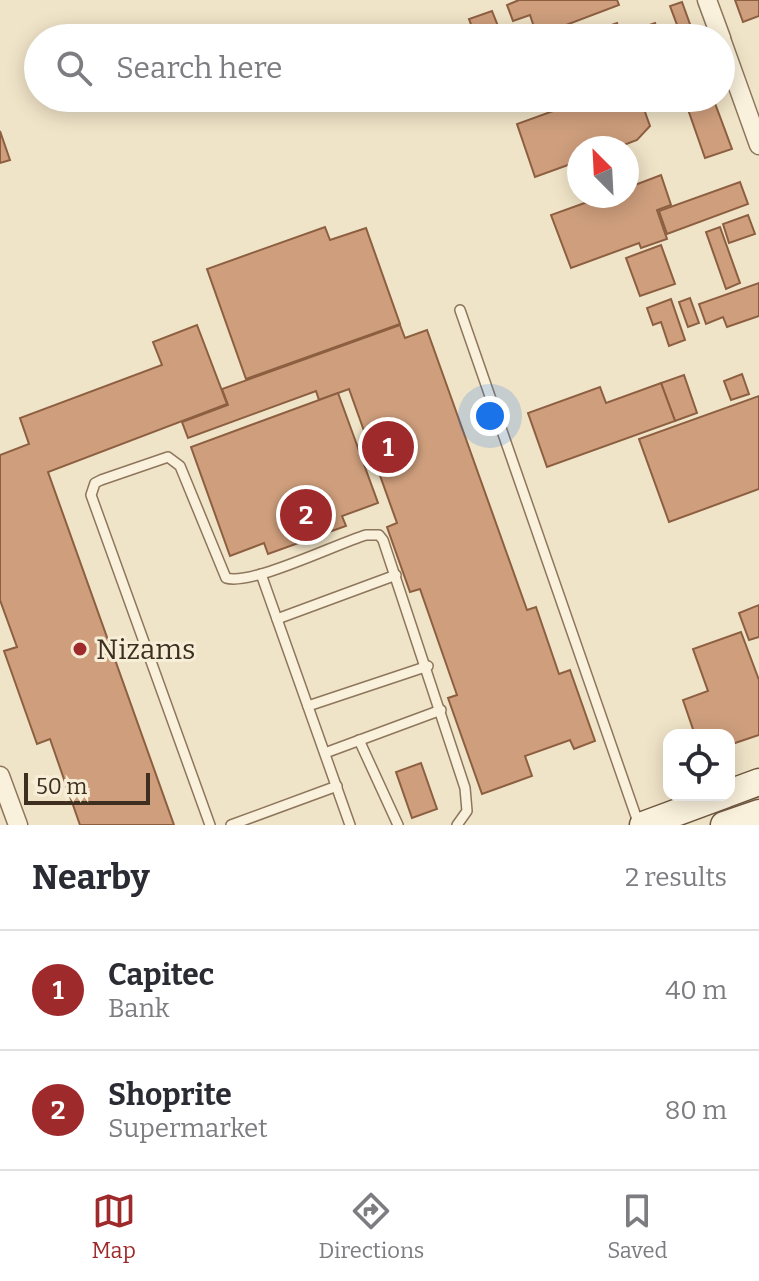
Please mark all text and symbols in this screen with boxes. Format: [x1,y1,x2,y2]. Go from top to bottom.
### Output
search box [24,24,735,112]
icon: search [52,46,96,90]
text: Search here [116,50,283,86]
north arrow [567,136,639,208]
your location [470,396,510,436]
pin: 1 [362,417,414,477]
pin: 2 [280,485,332,545]
place label: Nizams [96,633,195,666]
marker: Nizams [71,640,89,658]
map controls [663,729,735,801]
button: locate [663,729,735,801]
scale bar [24,769,150,805]
text: 50 m [36,773,87,800]
text: Nearby [32,857,150,898]
text: 2 results [625,862,727,893]
text: Capitec [108,957,214,993]
text: 1 [52,975,64,1006]
text: 40 m [665,975,727,1006]
text: Bank [108,993,170,1024]
text: Shoprite [108,1077,232,1113]
text: 2 [51,1095,65,1126]
text: 80 m [665,1095,727,1126]
text: Supermarket [108,1113,268,1144]
tab: Map [91,1189,136,1264]
tab: Directions [319,1189,424,1264]
tab: Saved [607,1189,668,1264]

